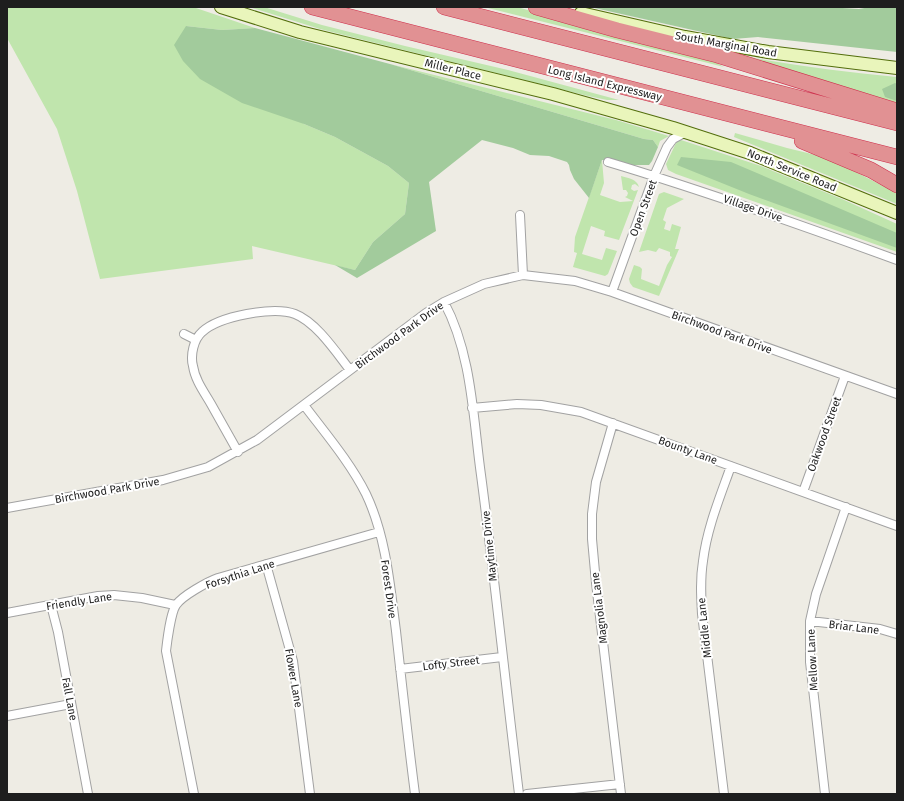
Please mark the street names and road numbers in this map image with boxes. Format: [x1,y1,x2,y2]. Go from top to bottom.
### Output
street label: South Marginal Road [674,29,778,60]
street label: Miller Place [423,56,482,83]
street label: Long Island Expressway [547,63,664,104]
street label: North Service Road [745,147,839,194]
street label: Open Street [627,178,660,238]
street label: Village Drive [722,192,784,225]
street label: Birchwood Park Drive [353,299,446,372]
street label: Birchwood Park Drive [670,308,774,357]
street label: Oakwood Street [805,395,844,474]
street label: Bounty Lane [656,434,719,467]
street label: Birchwood Park Drive [54,475,160,506]
street label: Maytime Drive [479,510,500,582]
street label: Forsythia Lane [204,557,276,592]
street label: Forest Drive [378,559,399,619]
street label: Magnolia Lane [589,571,610,644]
street label: Friendly Lane [45,590,113,613]
street label: Middle Lane [695,597,714,659]
street label: Briar Lane [828,618,880,637]
street label: Mellow Lane [804,629,821,691]
street label: Flower Lane [282,648,305,709]
street label: Lofty Street [422,654,480,673]
street label: Fall Lane [59,676,80,722]

